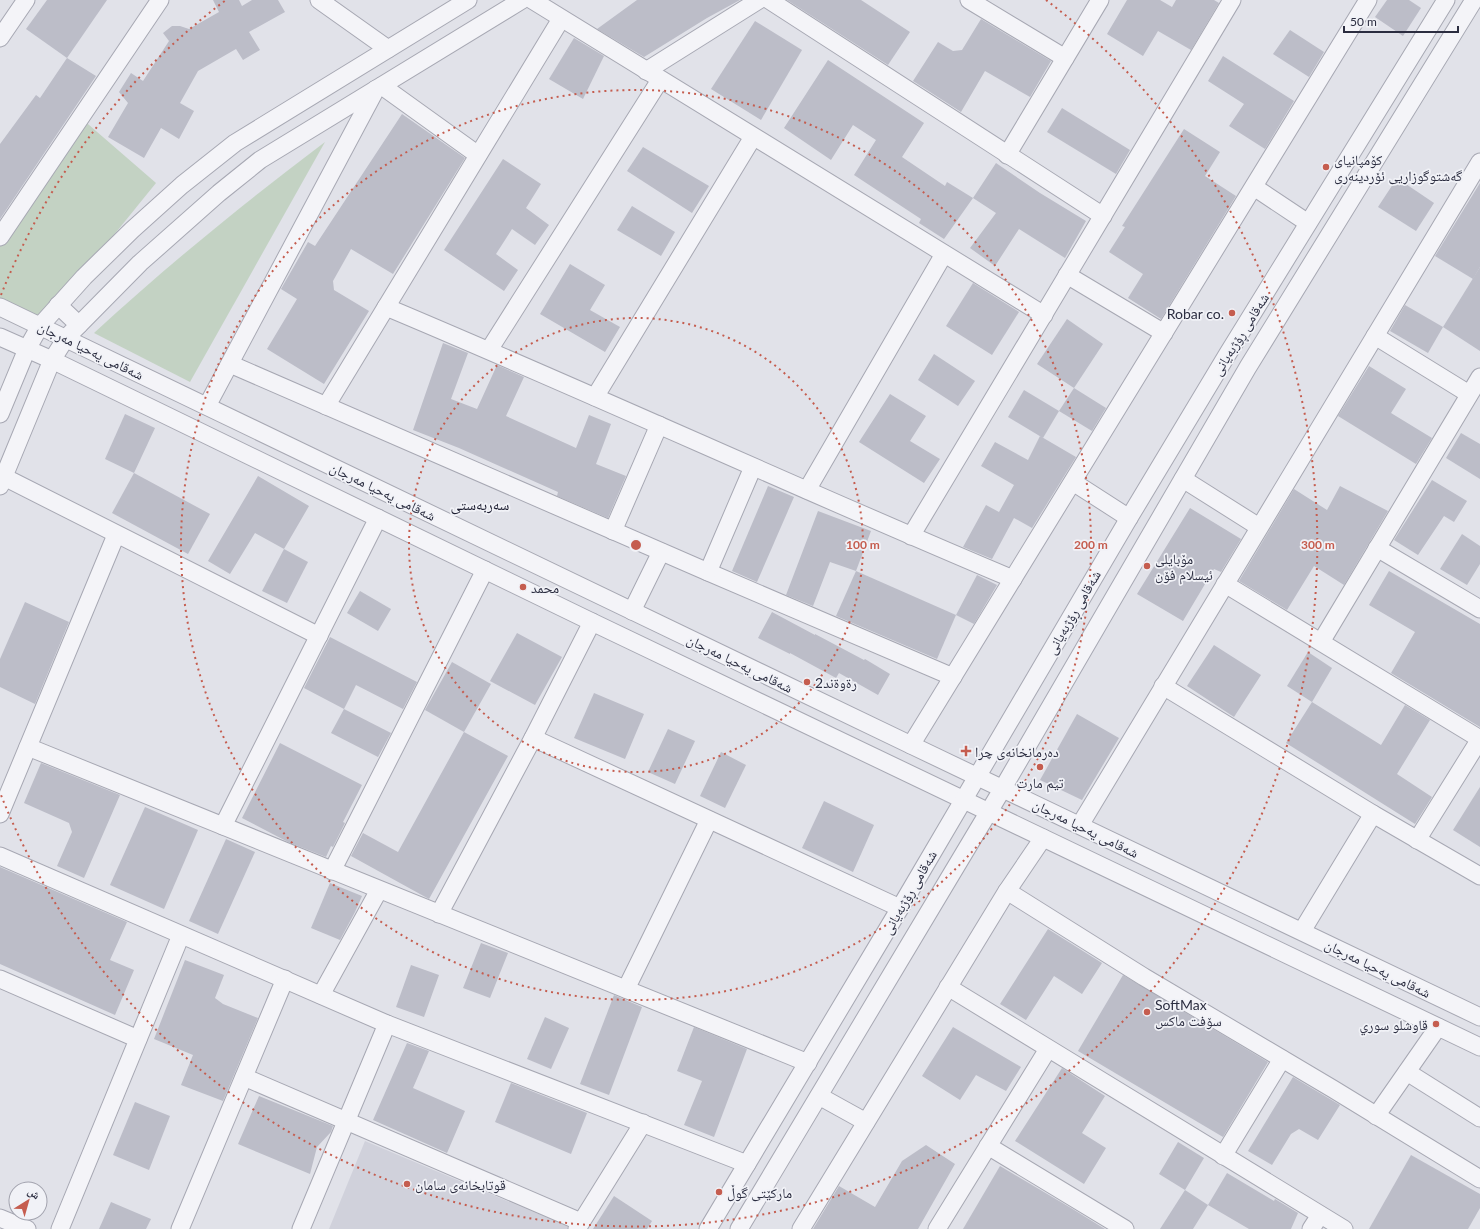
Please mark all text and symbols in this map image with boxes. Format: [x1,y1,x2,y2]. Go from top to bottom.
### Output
scale bar [1344,8,1458,34]
text: 50 m [1350,14,1377,29]
place label: کۆمپانیای گەشتوگوزاریی ئۆردینەری [1334,151,1463,185]
marker: کۆمپانیای گەشتوگوزاریی ئۆردینەری [1321,162,1331,172]
street label: شەقامی ڕۆژبەیانی [1208,290,1275,380]
place label: Robar co. [1167,305,1224,322]
marker: Robar co. [1227,308,1237,318]
street label: شەقامی یەحیا مەرجان [35,317,147,384]
street label: شەقامی یەحیا مەرجان [327,458,439,525]
district label: سه‌ربه‌ستی [451,495,510,515]
text: 100 m [846,537,880,552]
text: 200 m [1074,537,1108,552]
text: 300 m [1301,537,1335,552]
centre of rings [629,538,643,552]
place label: مۆبایلی ئیسلام فۆن [1155,550,1213,585]
marker: مۆبایلی ئیسلام فۆن [1142,561,1152,571]
street label: شەقامی ڕۆژبەیانی [1042,567,1107,659]
place label: محمد [531,579,559,596]
marker: محمد [518,582,528,592]
street label: شەقامی یەحیا مەرجان [684,630,796,697]
place label: رةوةند2 [815,674,857,692]
marker: رةوةند2 [802,677,812,687]
place label: دەرمانخانەی چرا [975,743,1059,761]
marker: دەرمانخانەی چرا [960,745,972,757]
marker: تیم مارت [1035,762,1045,772]
place label: تیم مارت [1017,774,1064,793]
street label: شەقامی یەحیا مەرجان [1030,795,1142,862]
street label: شەقامی ڕۆژبەیانی [878,847,943,939]
street label: شەقامی یەحیا مەرجان [1322,935,1434,1002]
place label: SoftMax سۆفت ماکس [1155,996,1222,1030]
marker: SoftMax سۆفت ماکس [1142,1007,1152,1017]
place label: قاوشلو سوري [1359,1016,1428,1036]
marker: قاوشلو سوري [1431,1019,1441,1029]
place label: قوتابخانەی سامان [415,1176,506,1194]
marker: قوتابخانەی سامان [402,1179,412,1189]
north arrow [8,1181,48,1221]
text: ش [25,1184,43,1203]
place label: مارکێتی گوڵ [727,1184,792,1202]
marker: مارکێتی گوڵ [714,1187,724,1197]

